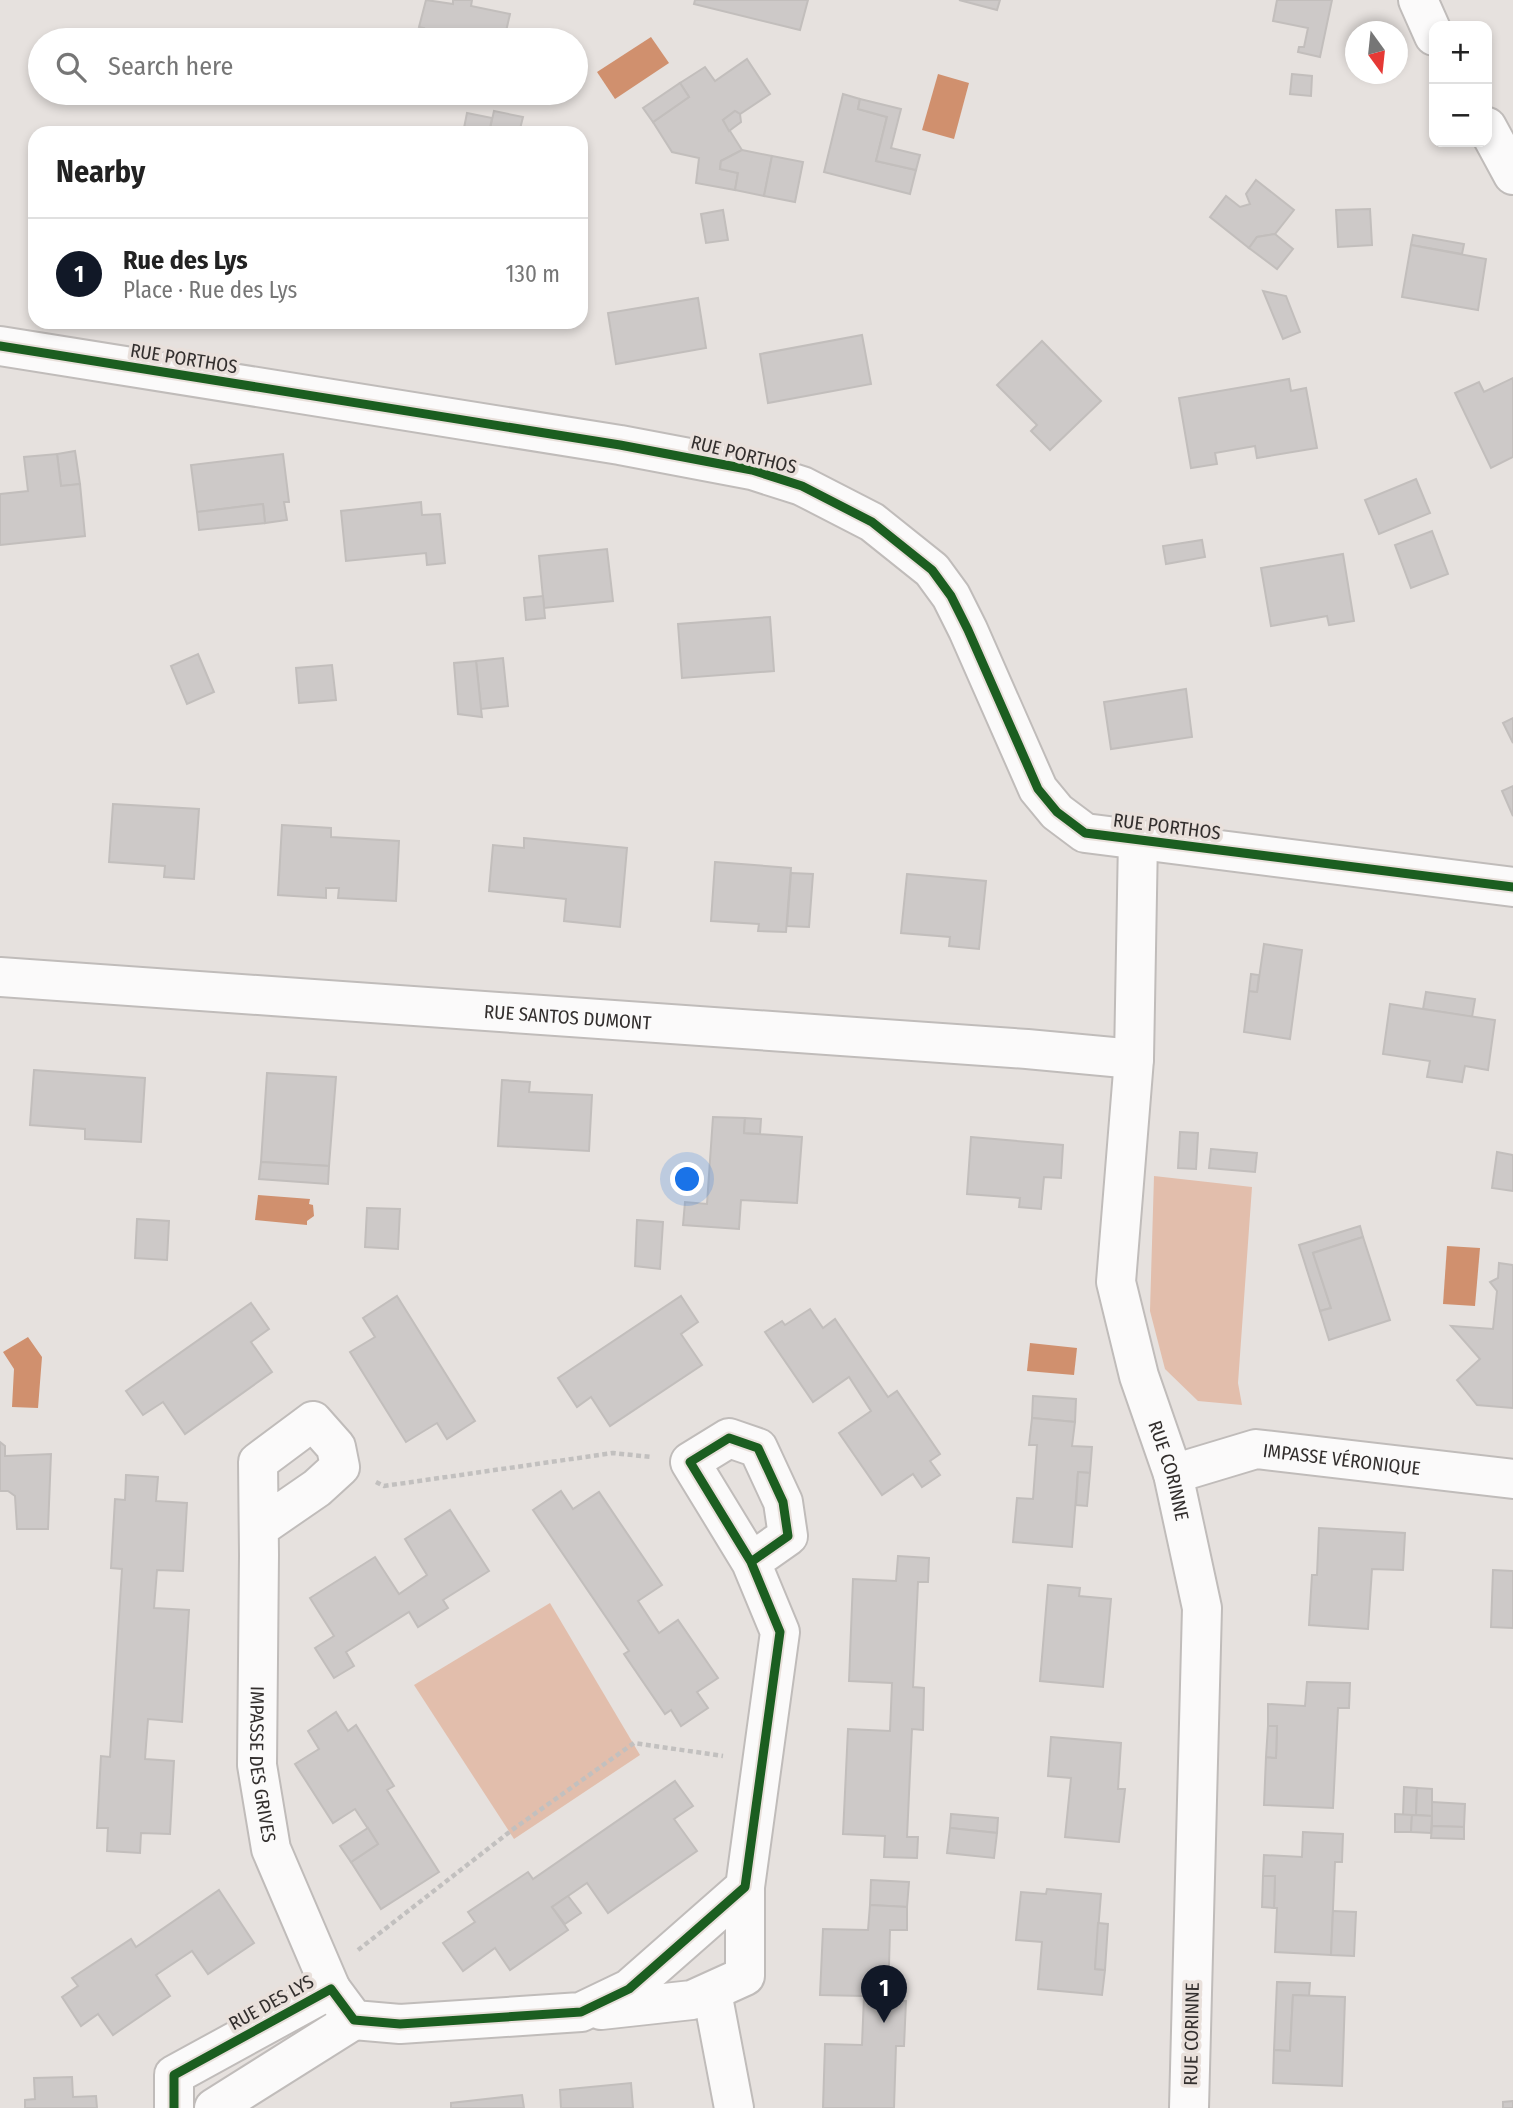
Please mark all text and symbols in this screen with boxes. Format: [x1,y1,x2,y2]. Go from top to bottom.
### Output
north arrow [1345,21,1408,84]
map controls [1429,21,1492,147]
button: + [1429,21,1492,84]
search box [28,28,588,105]
icon: search [52,48,90,86]
text: Search here [108,51,233,82]
button: − [1429,84,1492,147]
text: Nearby [56,154,145,190]
text: Rue des Lys [123,245,248,276]
text: 1 [74,260,84,288]
text: 130 m [506,260,560,288]
text: Place · Rue des Lys [123,276,297,304]
street label: RUE PORTHOS [129,339,239,378]
street label: RUE PORTHOS [689,430,799,479]
street label: RUE PORTHOS [1112,808,1222,845]
street label: RUE SANTOS DUMONT [483,1000,652,1035]
your location [670,1162,704,1196]
street label: RUE CORINNE [1143,1418,1194,1523]
street label: IMPASSE VÉRONIQUE [1262,1439,1422,1480]
street label: IMPASSE DES GRIVES [245,1686,281,1844]
pin: 1 [861,1965,907,2023]
street label: RUE DES LYS [225,1970,318,2035]
street label: RUE CORINNE [1179,1982,1204,2086]

